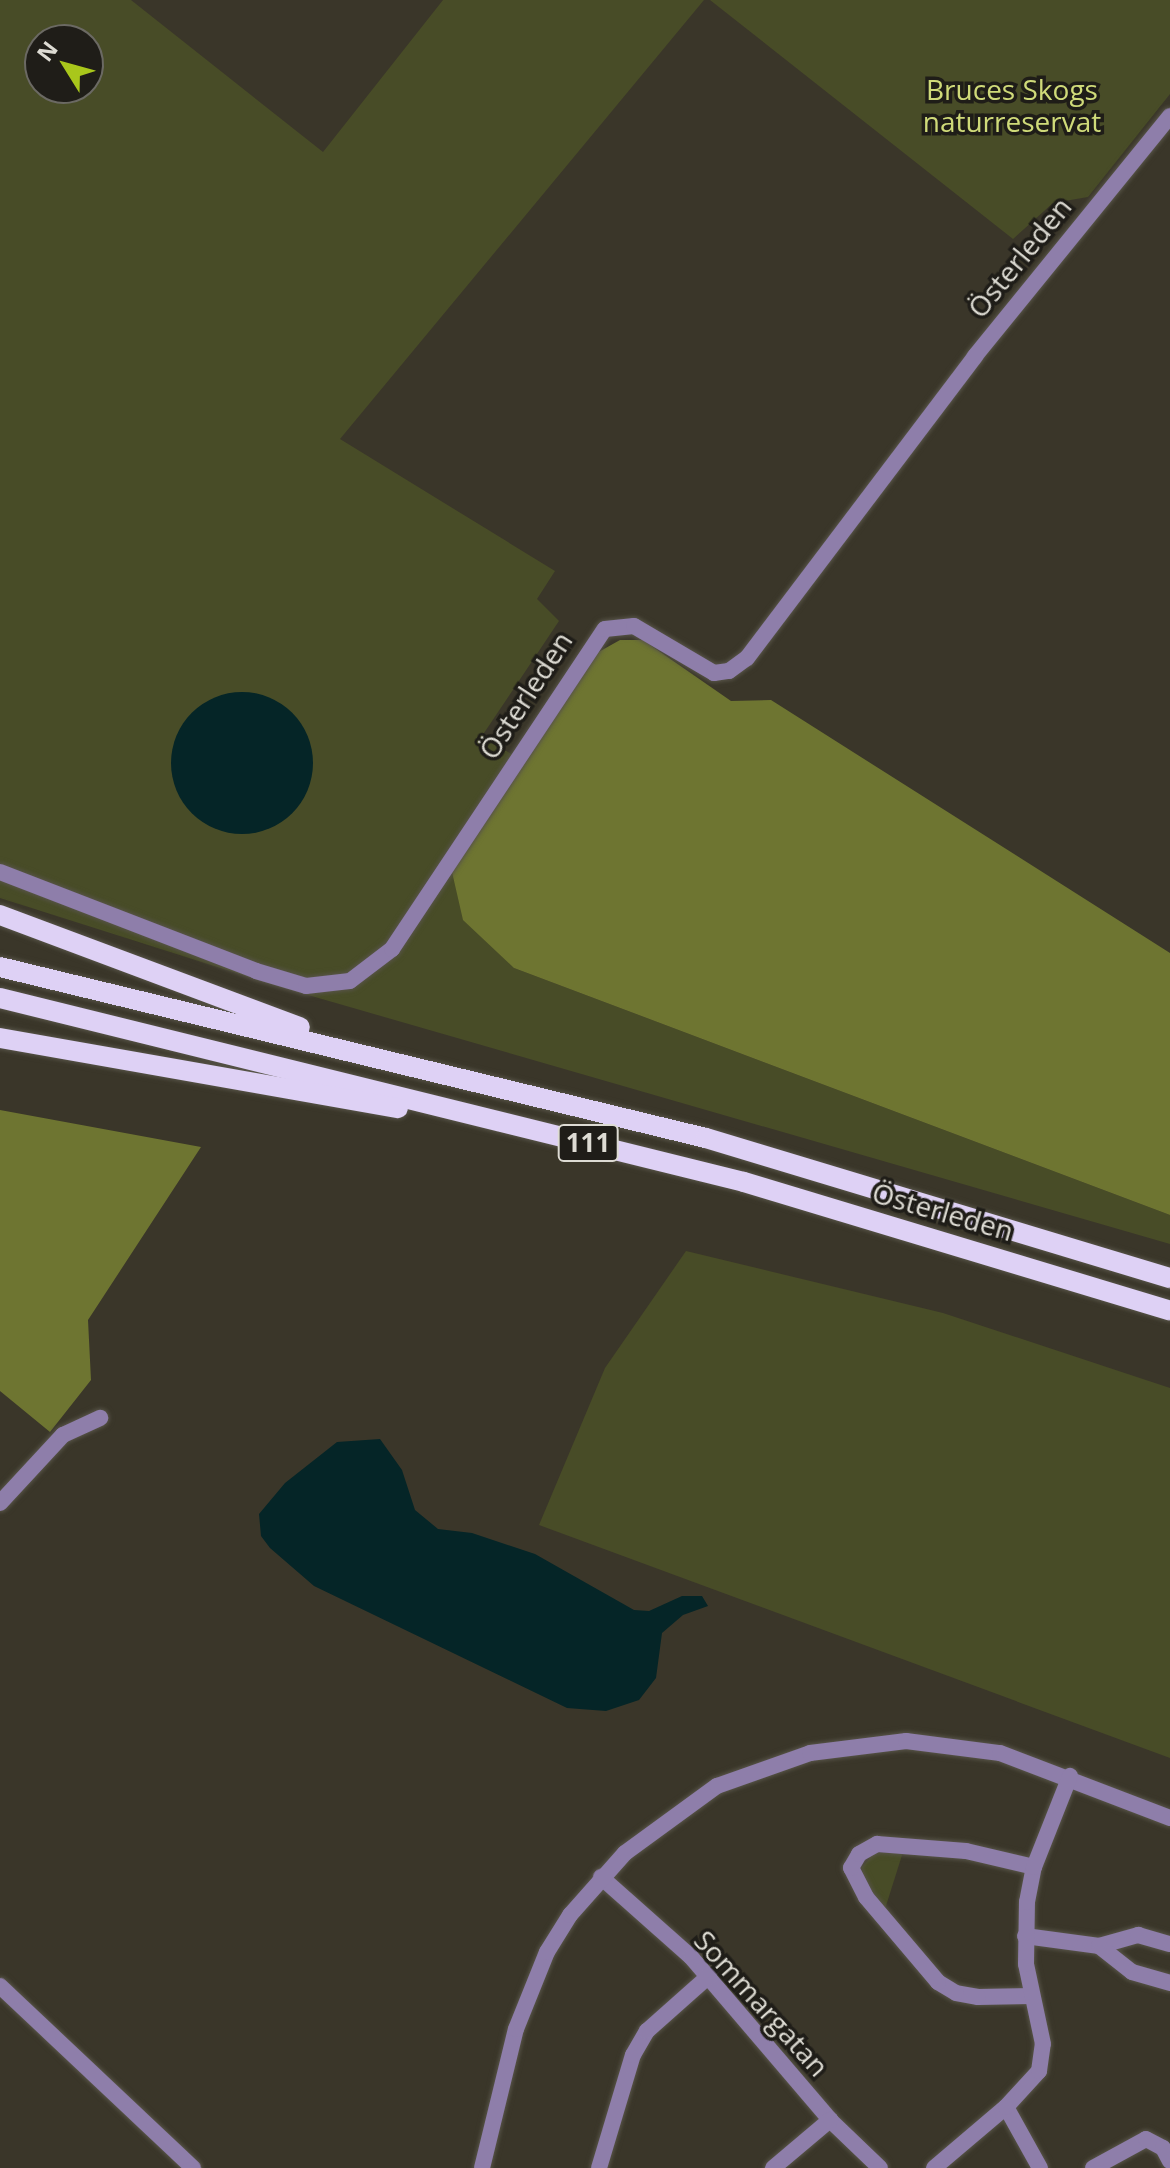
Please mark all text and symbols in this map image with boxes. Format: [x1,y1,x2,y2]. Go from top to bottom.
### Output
north arrow [24,24,104,104]
text: N [29,35,64,67]
park label: Bruces Skogs naturreservat [923,72,1101,138]
street label: Österleden [960,190,1078,324]
street label: Österleden [471,625,579,765]
road number: 111 [556,1121,620,1165]
street label: Österleden [869,1175,1017,1247]
street label: Sommargatan [688,1923,836,2083]

